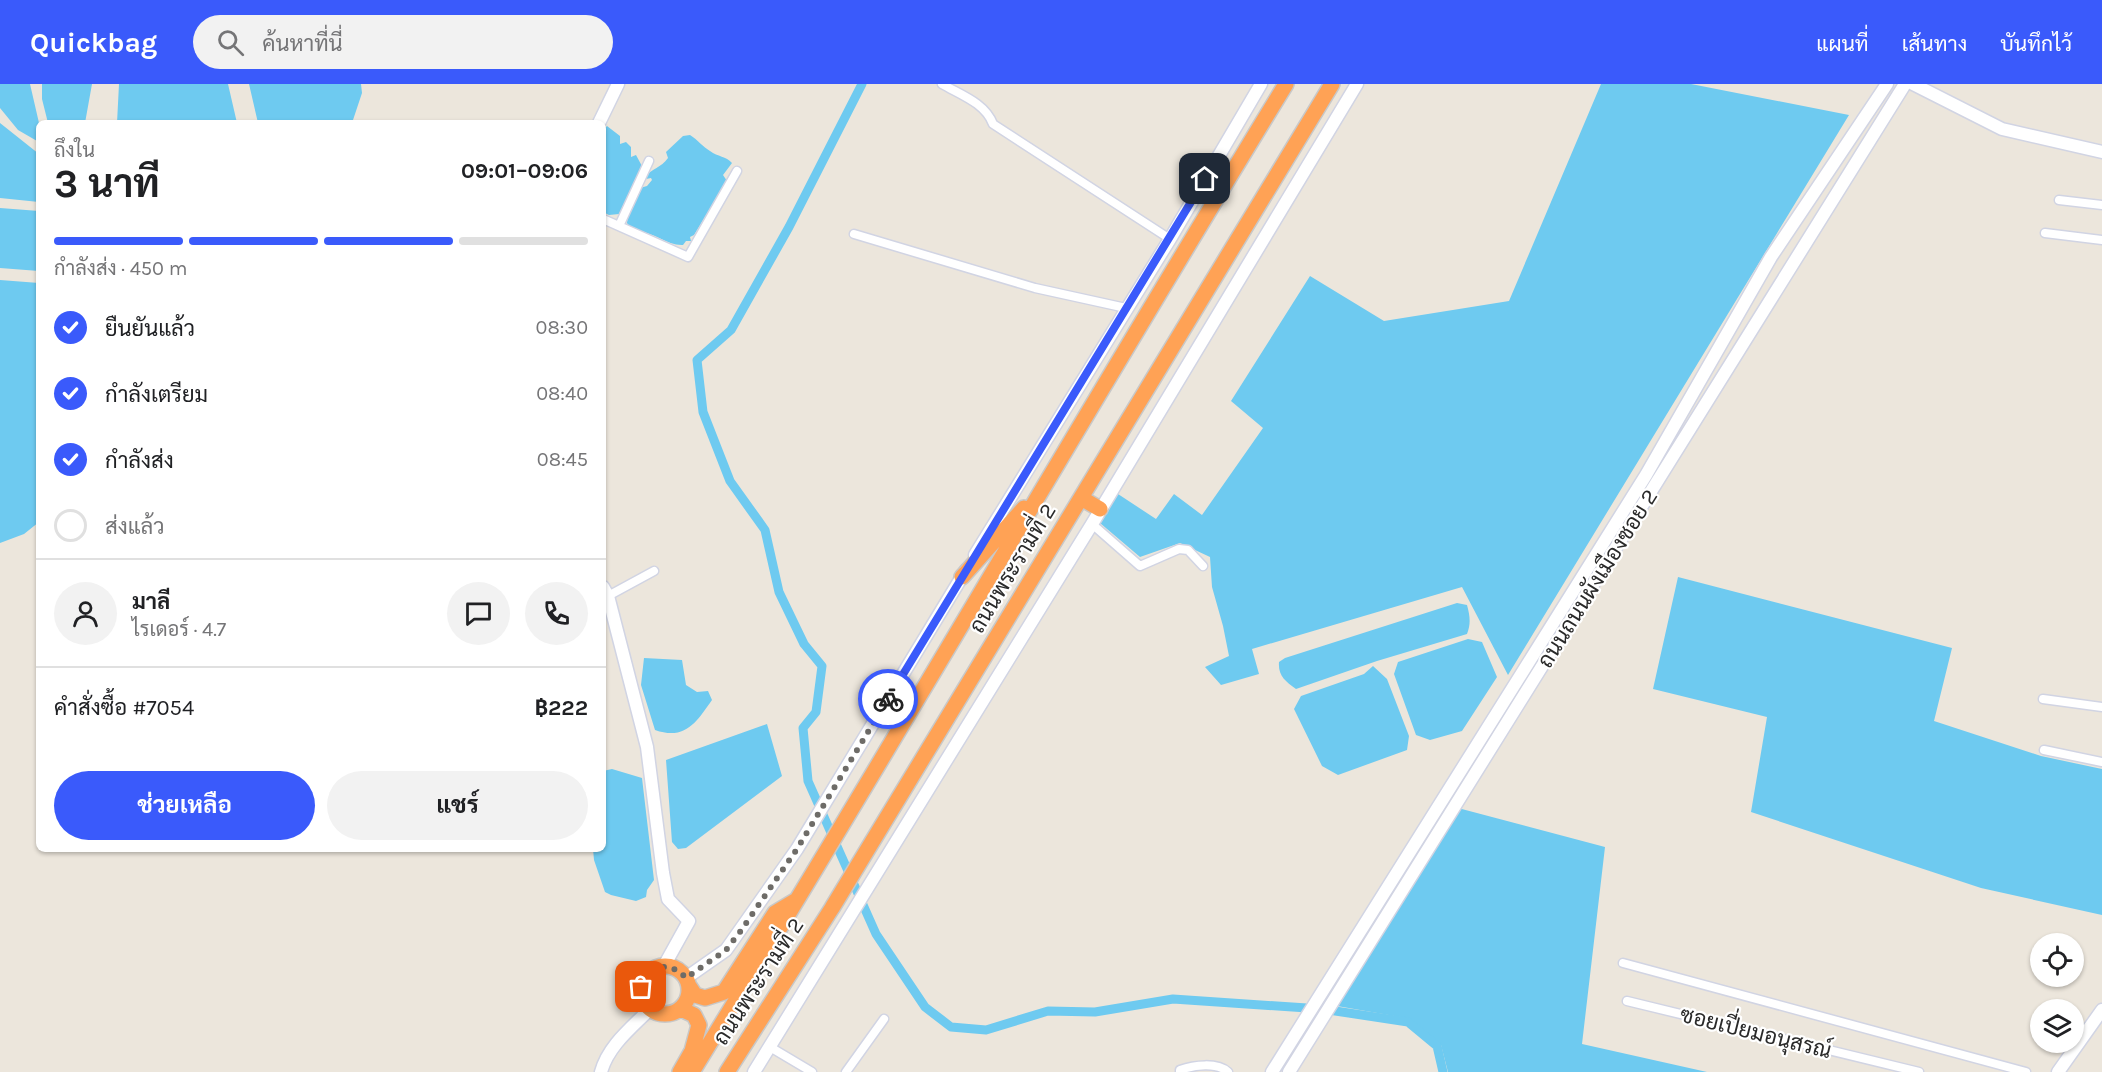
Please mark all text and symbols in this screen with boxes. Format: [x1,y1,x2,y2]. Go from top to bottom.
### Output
search box [193,15,613,69]
text: Quickbag [30,26,157,59]
icon: search [214,26,247,59]
text: ค้นหาที่นี่ [262,31,343,57]
text: แผนที่ [1816,32,1869,56]
text: เส้นทาง [1902,32,1967,56]
text: บันทึกไว้ [2000,32,2072,56]
text: ถึงใน [54,139,95,162]
pin [1179,153,1230,204]
text: 09:01–09:06 [461,158,588,184]
text: 3 นาที [54,161,160,207]
icon: home [1188,162,1221,195]
text: กำลังส่ง · 450 m [54,257,187,280]
icon: check [54,311,87,344]
text: ยืนยันแล้ว [105,316,195,342]
text: 08:30 [536,316,588,339]
icon: check [54,377,87,410]
text: กำลังเตรียม [105,382,208,408]
text: 08:40 [536,382,588,405]
icon: check [54,443,87,476]
text: กำลังส่ง [105,448,174,474]
text: 08:45 [537,448,588,471]
street label: ถนนถนนผังเมืองซอย 2 [1532,484,1663,673]
street label: ถนนพระรามที่ 2 [958,496,1062,638]
text: ส่งแล้ว [105,514,165,540]
button: person [54,582,117,645]
button: chat [447,582,510,645]
button: phone [525,582,588,645]
text: มาลี [132,589,170,615]
text: ไรเดอร์ · 4.7 [132,618,226,641]
courier [858,669,918,729]
icon: bike [872,683,905,716]
text: คำสั่งซื้อ #7054 [54,695,194,721]
text: ฿222 [535,695,588,721]
button: ช่วยเหลือ [54,771,315,840]
button: แชร์ [327,771,588,840]
street label: ถนนพระรามที่ 2 [702,909,810,1050]
map controls [2030,933,2084,1053]
button: locate [2030,933,2084,987]
pin [615,961,666,1012]
icon: bag [624,970,657,1003]
street label: ซอยเปี่ยมอนุสรณ์ [1677,995,1836,1066]
button: layers [2030,999,2084,1053]

